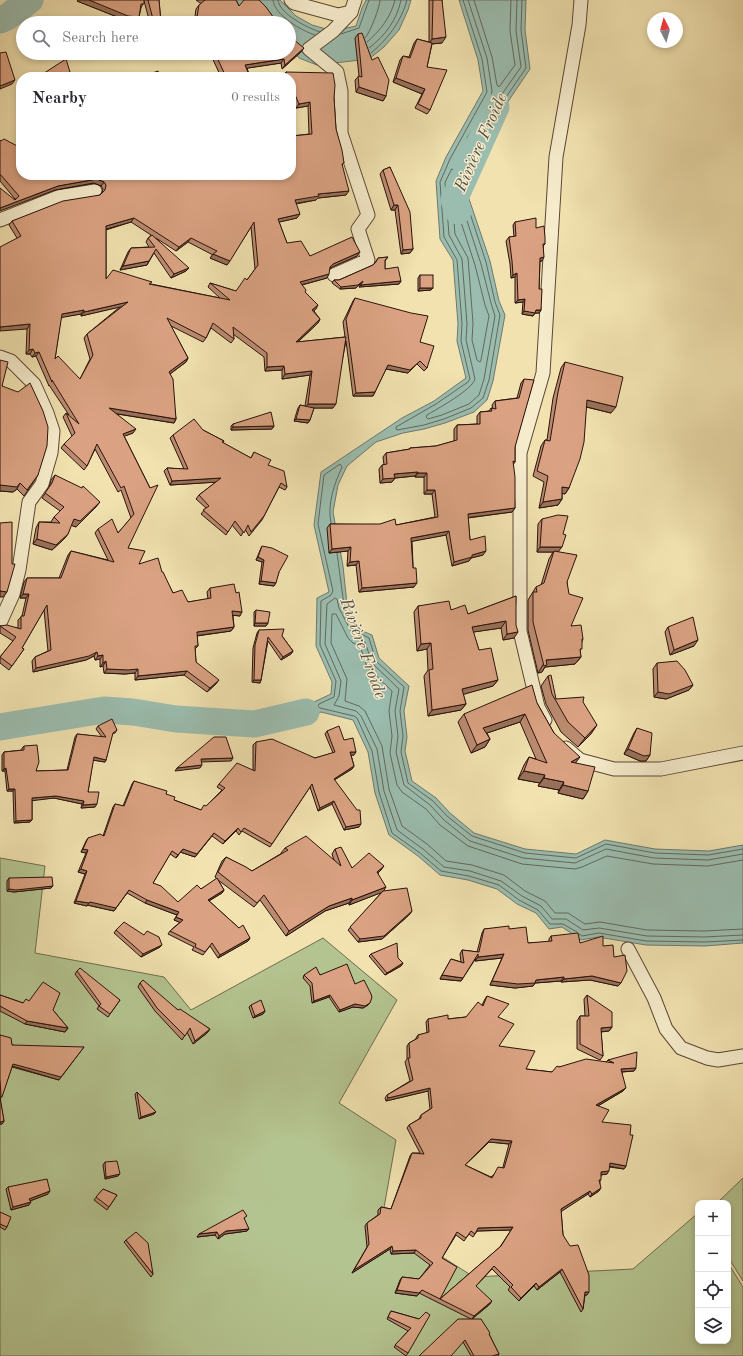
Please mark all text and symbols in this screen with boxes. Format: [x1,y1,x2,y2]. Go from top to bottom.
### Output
north arrow [647,12,683,48]
search box [16,16,296,60]
icon: search [30,27,52,49]
text: Search here [62,31,139,46]
text: Nearby [32,90,87,107]
text: 0 results [231,91,280,104]
water label: Rivière Froide [452,91,511,195]
water label: Rivière Froide [336,595,389,701]
map controls [695,1200,731,1344]
button: + [695,1200,731,1236]
button: − [695,1236,731,1272]
button: locate [695,1272,731,1308]
button: layers [695,1308,731,1344]

